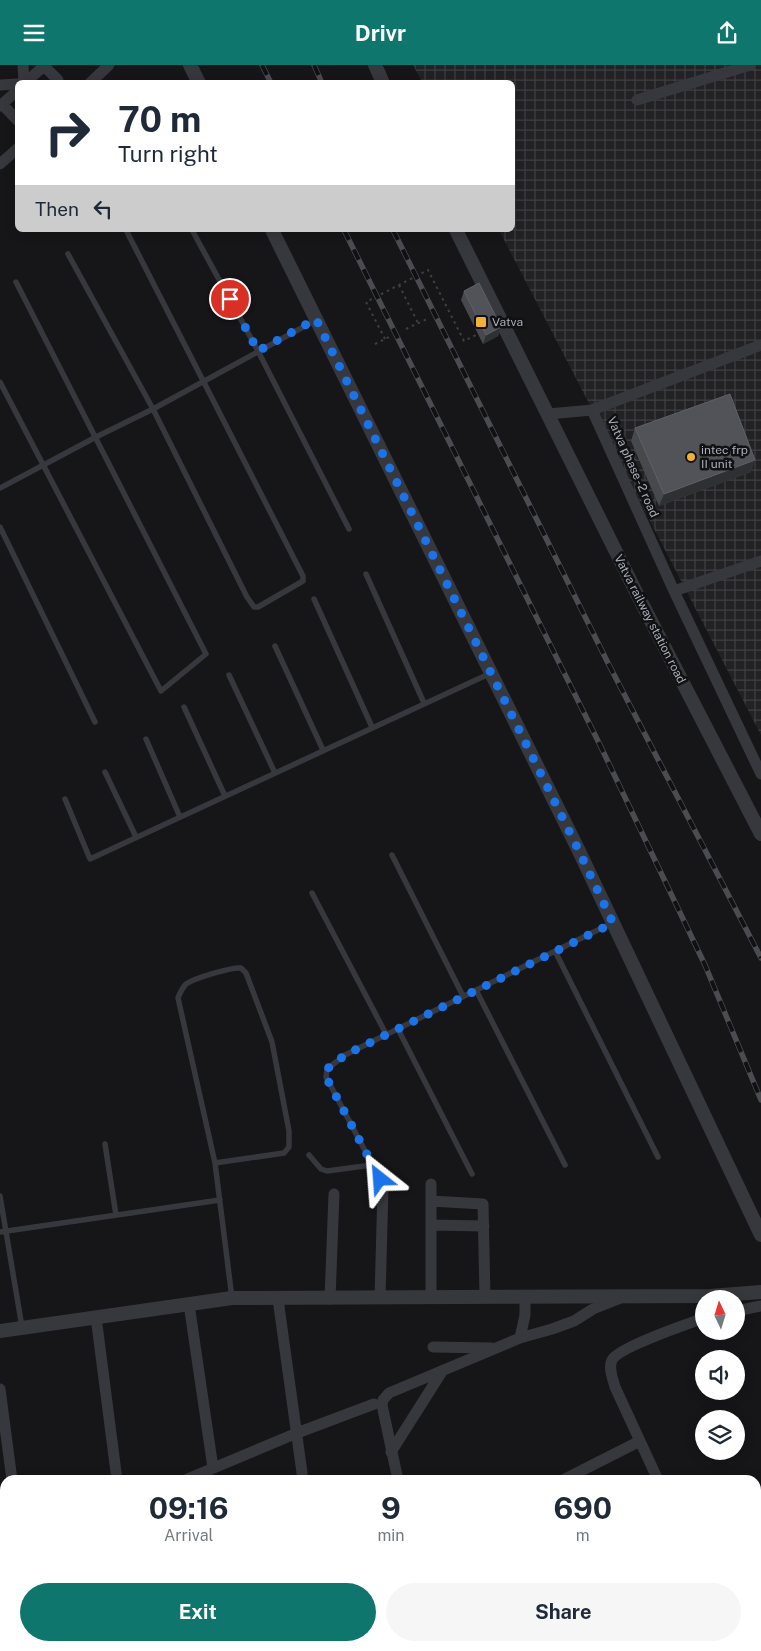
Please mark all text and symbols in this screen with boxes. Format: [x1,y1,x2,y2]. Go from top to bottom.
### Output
icon: menu [20,19,48,47]
icon: share [713,19,741,47]
text: Drivr [355,20,406,46]
text: 70 m [118,99,201,140]
icon: right [35,100,100,165]
text: Turn right [118,141,218,167]
icon: left [89,195,117,223]
text: Then [35,198,79,220]
pin [209,278,251,320]
icon: arrive [216,285,244,313]
marker: Vatva [474,315,488,329]
place label: Vatva [492,315,523,329]
street label: Vatva phase -2 road [604,414,662,520]
place label: intec frp II unit [701,443,748,471]
marker: intec frp II unit [685,451,697,463]
street label: Vatva railway station road [611,552,689,686]
position arrow [353,1152,405,1204]
north arrow [695,1290,745,1340]
map controls [695,1290,745,1460]
button: sound [695,1350,745,1400]
button: layers [695,1410,745,1460]
text: 09:16 [149,1490,229,1526]
text: 9 [381,1490,401,1526]
text: 690 [553,1490,612,1526]
text: Arrival [164,1526,213,1545]
text: min [377,1526,405,1545]
text: m [576,1526,590,1545]
button: Exit [20,1583,376,1641]
button: Share [386,1583,741,1641]

